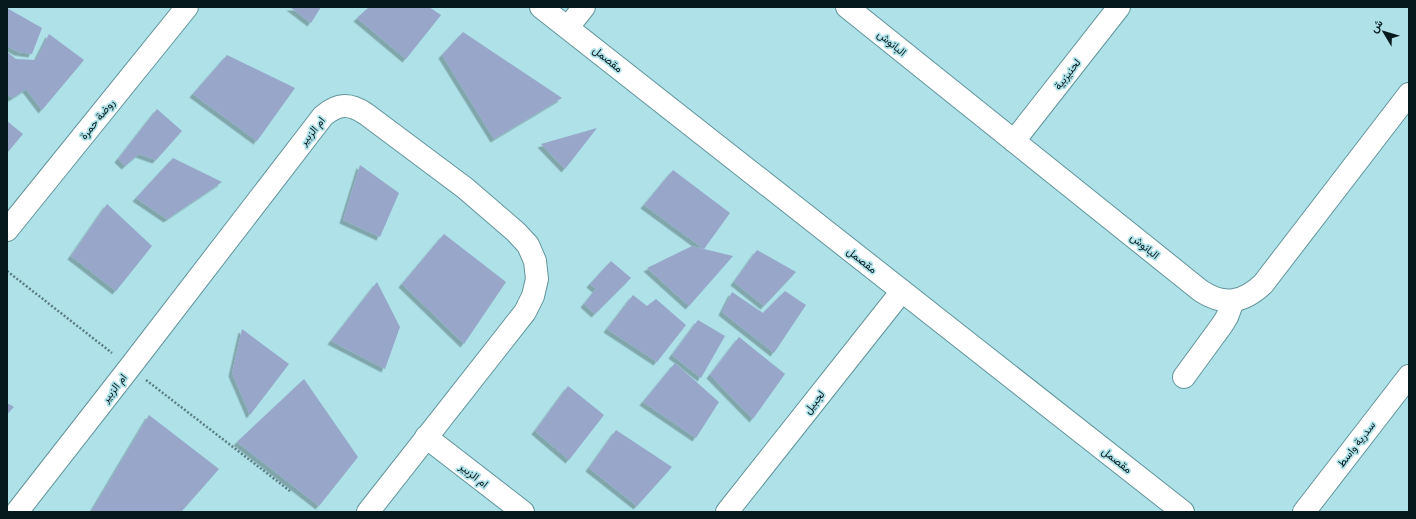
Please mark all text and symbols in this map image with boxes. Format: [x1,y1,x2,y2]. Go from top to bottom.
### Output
north arrow [1364,12,1404,52]
text: ش [1367,17,1386,35]
street label: البانوش [875,28,909,59]
street label: مقصمل [590,43,625,75]
street label: لحنيزبية [1051,56,1083,92]
street label: روضة حمرة [77,96,118,142]
street label: ام الزبير [296,114,329,150]
street label: البانوش [1128,231,1162,262]
street label: مقصمل [844,245,879,276]
street label: ام الزبير [98,371,131,407]
street label: لجبيل [801,388,828,417]
street label: سدرية واسط [1335,419,1378,470]
street label: مقصمل [1099,445,1134,476]
street label: ام الزبير [455,459,491,492]

